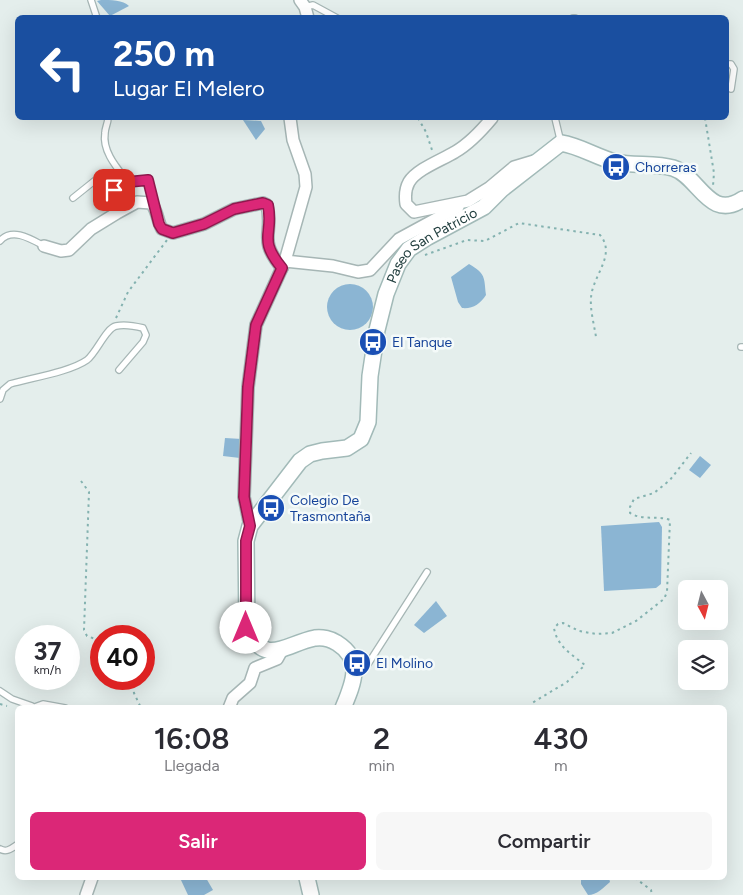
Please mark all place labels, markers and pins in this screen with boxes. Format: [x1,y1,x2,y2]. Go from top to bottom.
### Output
bus stop icon: Chorreras [601,152,631,182]
place label: Chorreras [635,159,697,176]
pin [93,169,135,211]
bus stop icon: El Tanque [358,327,388,357]
place label: El Tanque [392,334,453,351]
place label: Colegio De Trasmontaña [290,492,371,525]
bus stop icon: Colegio De Trasmontaña [256,493,286,523]
bus stop icon: El Molino [342,648,372,678]
place label: El Molino [376,655,433,672]

